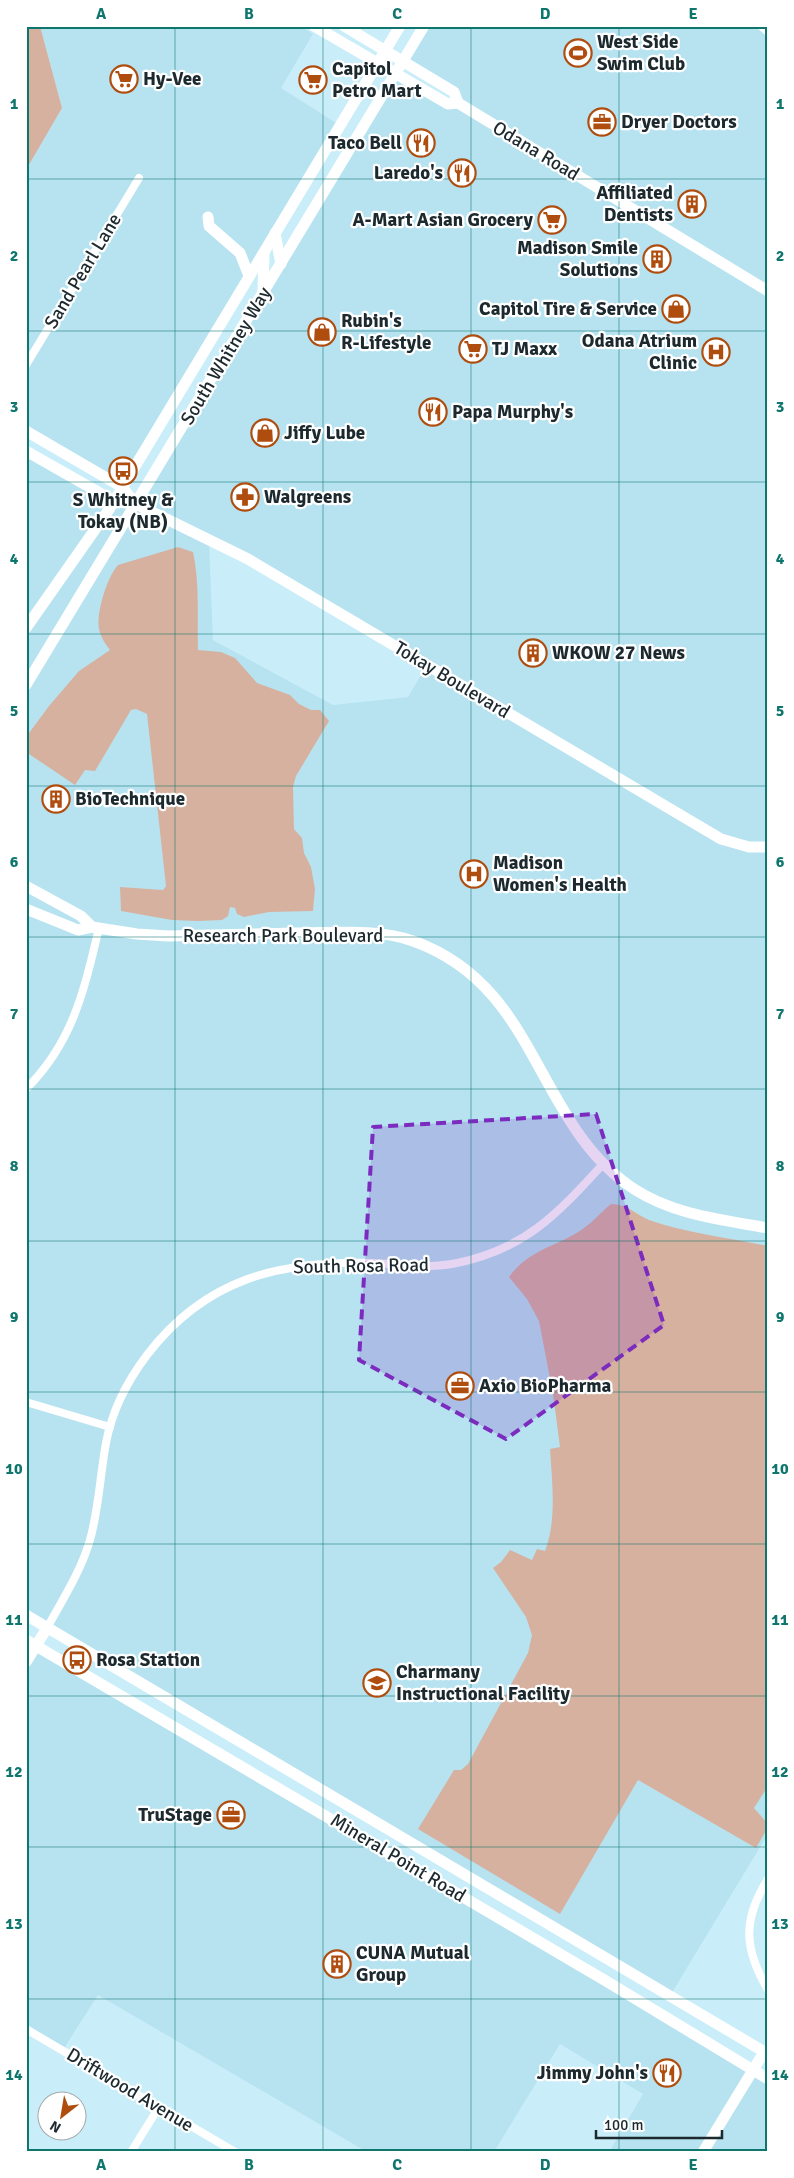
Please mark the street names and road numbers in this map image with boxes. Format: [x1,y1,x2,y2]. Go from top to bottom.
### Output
street label: Odana Road [488,116,584,186]
street label: Sand Pearl Lane [39,209,127,333]
street label: South Whitney Way [175,283,277,429]
street label: Tokay Boulevard [390,636,514,724]
street label: Research Park Boulevard [183,924,383,948]
street label: South Rosa Road [293,1253,429,1279]
street label: Mineral Point Road [326,1808,470,1908]
street label: Driftwood Avenue [62,2043,198,2137]

